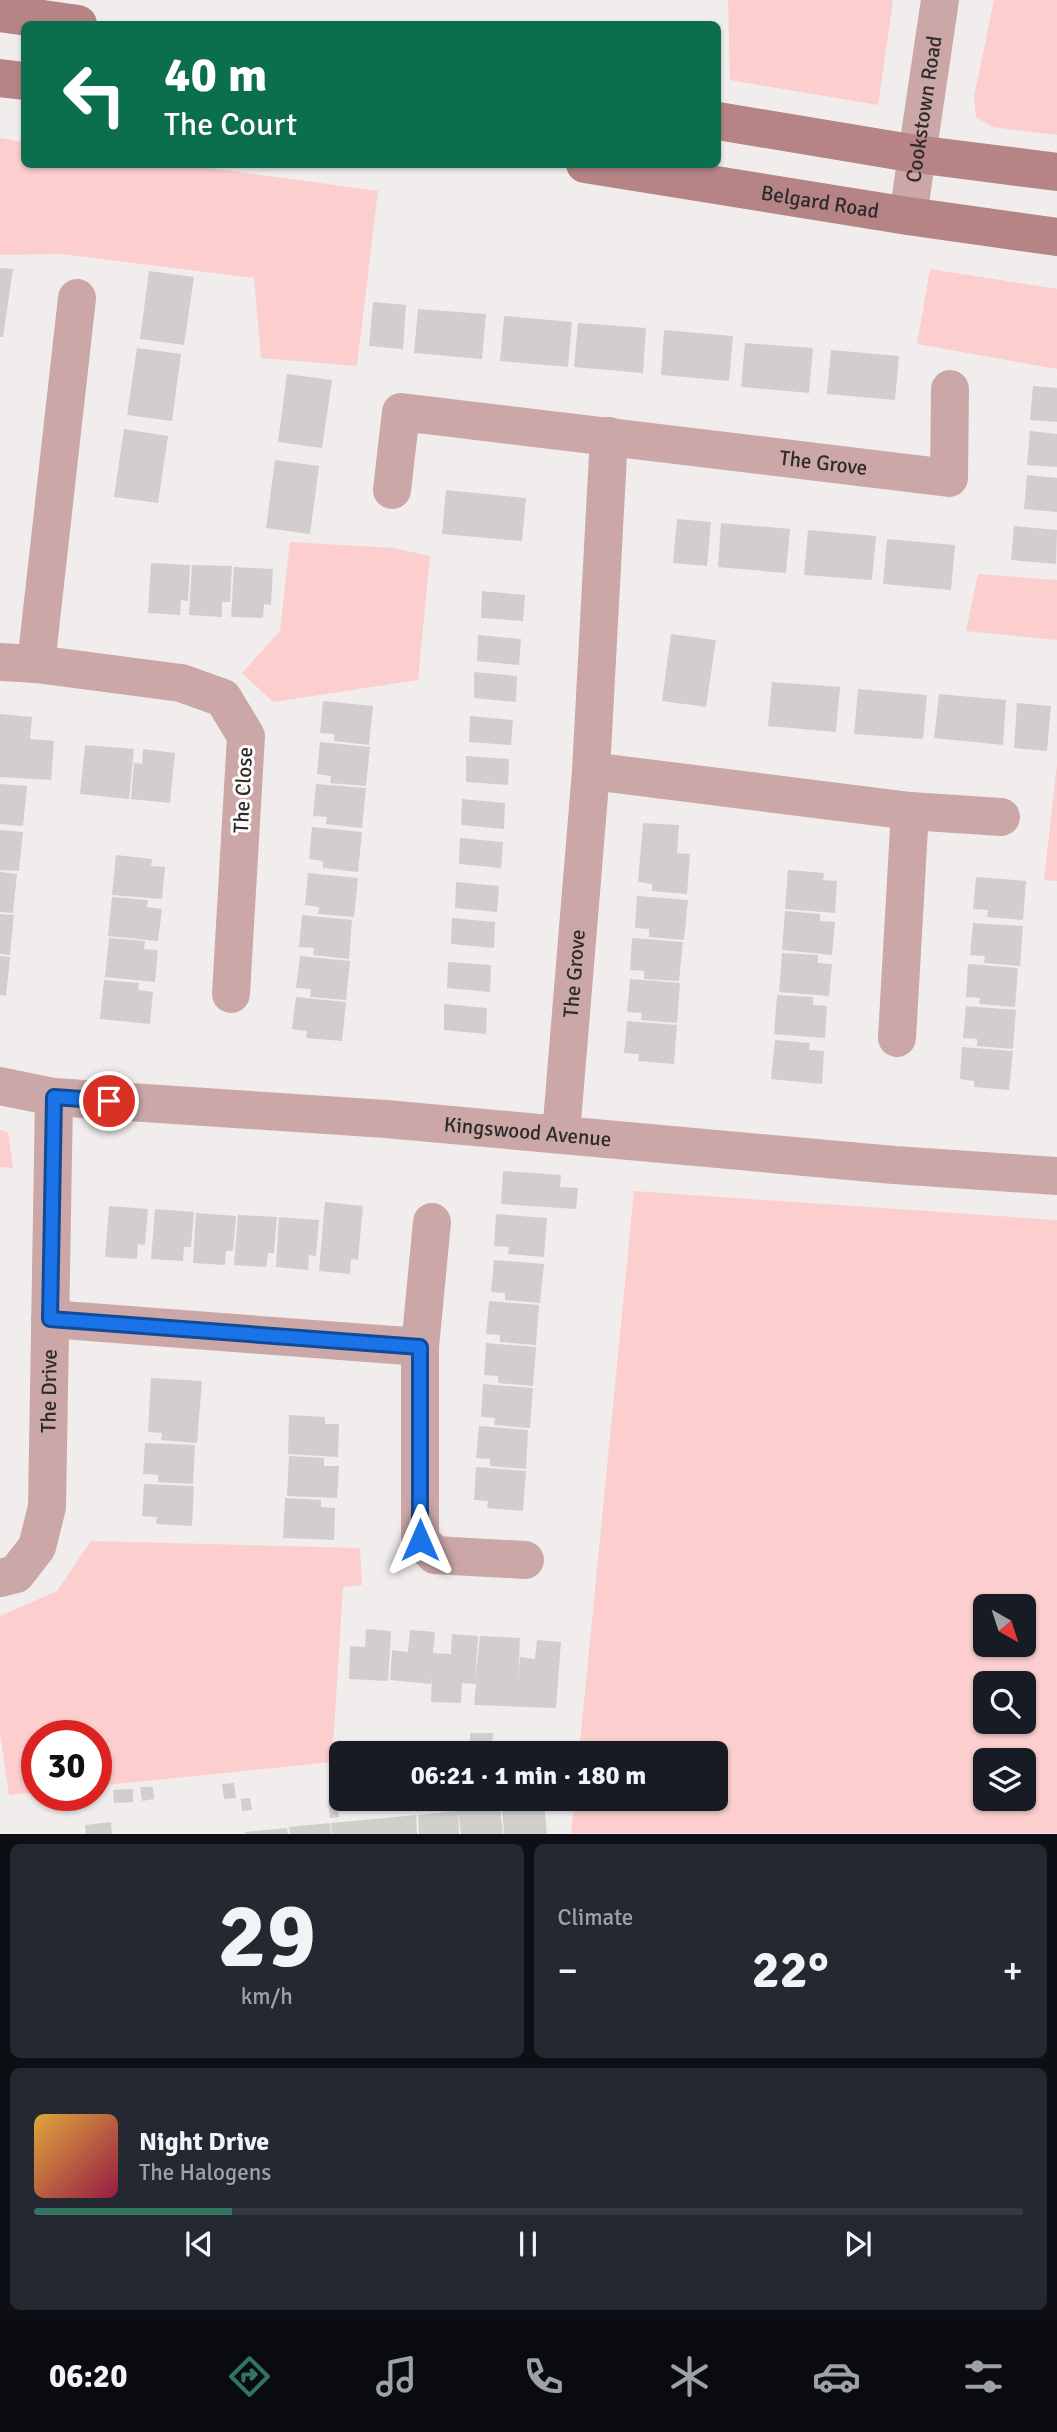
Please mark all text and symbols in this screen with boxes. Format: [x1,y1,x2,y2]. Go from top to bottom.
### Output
street label: Cookstown Road [900,34,948,184]
text: 40 m [164,45,267,105]
icon: left [49,49,140,140]
text: The Court [164,105,297,144]
street label: Belgard Road [759,180,881,224]
street label: The Grove [778,445,869,481]
street label: The Close [228,746,258,834]
street label: The Grove [558,928,591,1019]
pin [79,1071,139,1131]
icon: arrive [90,1082,128,1120]
street label: Kingswood Avenue [443,1111,613,1152]
street label: The Drive [35,1349,63,1433]
position arrow [383,1503,457,1577]
north arrow [973,1594,1036,1657]
map controls [973,1594,1036,1811]
button: search [973,1671,1036,1734]
speed limit sign: 30 [21,1720,112,1811]
button: layers [973,1748,1036,1811]
text: 06:21 · 1 min · 180 m [411,1760,646,1792]
text: 29 [218,1880,316,1993]
text: Climate [558,1903,633,1932]
text: 22° [752,1938,829,2002]
text: − [558,1947,578,1994]
text: + [1002,1947,1023,1994]
text: km/h [241,1982,293,2011]
text: Night Drive [139,2126,269,2158]
text: The Halogens [139,2158,271,2187]
icon: previous [180,2225,218,2263]
icon: pause [509,2225,547,2263]
icon: next [839,2225,877,2263]
icon: directions [225,2352,274,2401]
icon: music [372,2352,421,2401]
icon: phone [519,2352,568,2401]
icon: climate [665,2352,714,2401]
icon: car [812,2352,861,2401]
icon: filters [959,2352,1008,2401]
text: 06:20 [49,2357,127,2396]

